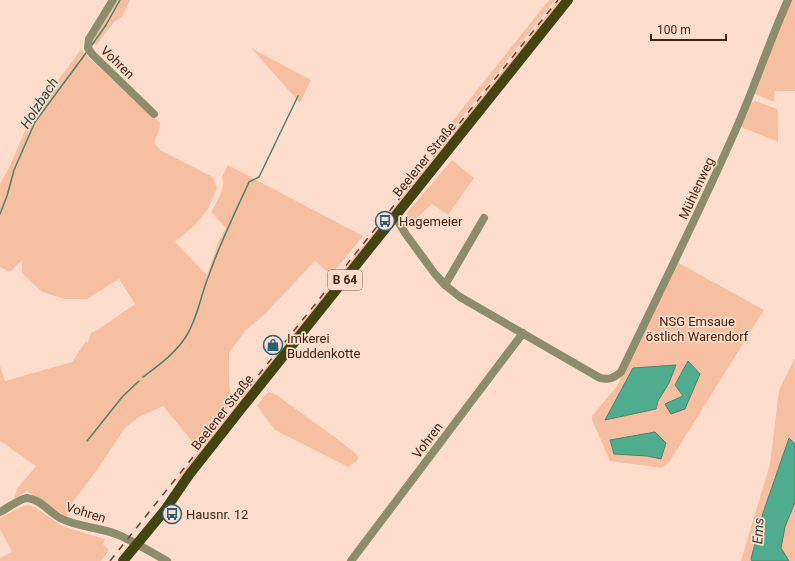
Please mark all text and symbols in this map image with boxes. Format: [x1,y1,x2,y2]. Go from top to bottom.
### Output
scale bar [651,16,726,42]
text: 100 m [657,23,691,37]
street label: Vohren [98,43,138,82]
water label: Holzbach [17,75,61,131]
street label: Beelener Straße [390,119,459,200]
street label: Mühlenweg [676,155,717,222]
bus stop icon: Hagemeier [374,210,396,232]
place label: Hagemeier [399,214,463,229]
road number: B 64 [328,270,362,290]
park label: NSG Emsaue östlich Warendorf [646,314,749,344]
place label: Imkerei Buddenkotte [287,331,361,361]
shop icon: Imkerei Buddenkotte [262,334,284,356]
street label: Beelener Straße [188,372,257,453]
street label: Vohren [409,419,446,461]
street label: Vohren [64,499,108,526]
bus stop icon: Hausnr. 12 [161,503,183,525]
place label: Hausnr. 12 [186,507,248,522]
water label: Ems [749,517,767,545]

